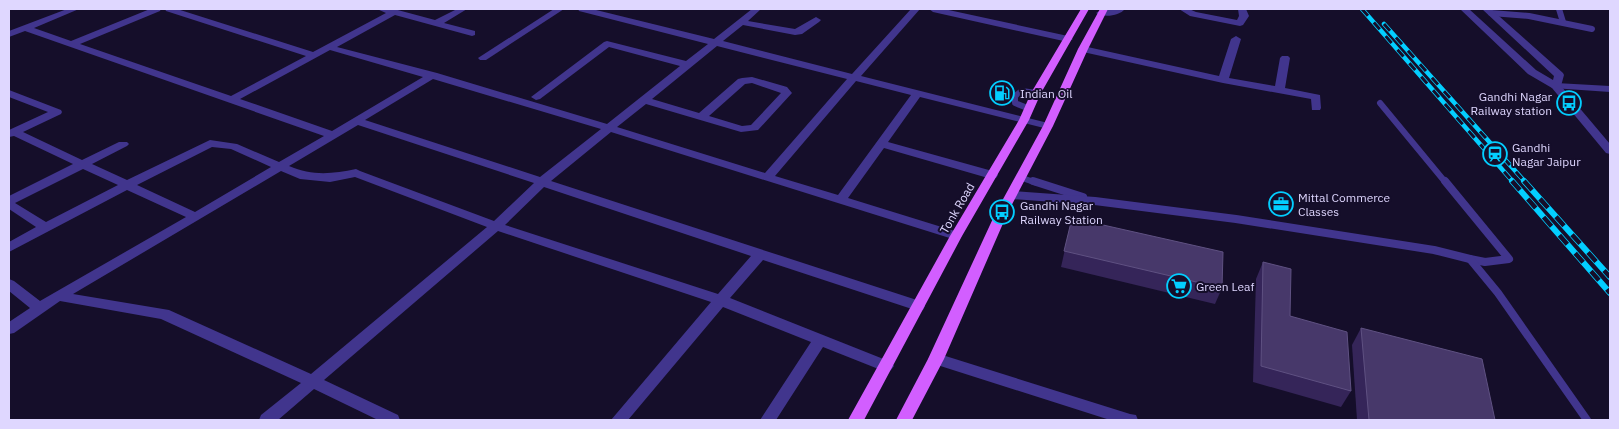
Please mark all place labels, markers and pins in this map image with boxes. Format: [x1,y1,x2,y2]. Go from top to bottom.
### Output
fuel station icon: Indian Oil [989,80,1015,106]
place label: Indian Oil [1020,86,1072,101]
place label: Gandhi Nagar Railway station [1470,89,1553,118]
bus stop icon: Gandhi Nagar Railway station [1556,90,1582,116]
place label: Gandhi Nagar Jaipur [1512,140,1581,169]
station icon: Gandhi Nagar Jaipur [1482,141,1508,167]
place label: Mittal Commerce Classes [1298,190,1391,219]
office icon: Mittal Commerce Classes [1268,191,1294,217]
place label: Gandhi Nagar Railway Station [1020,198,1103,227]
bus stop icon: Gandhi Nagar Railway Station [989,199,1015,225]
supermarket icon: Green Leaf [1166,273,1192,299]
place label: Green Leaf [1196,279,1254,294]

